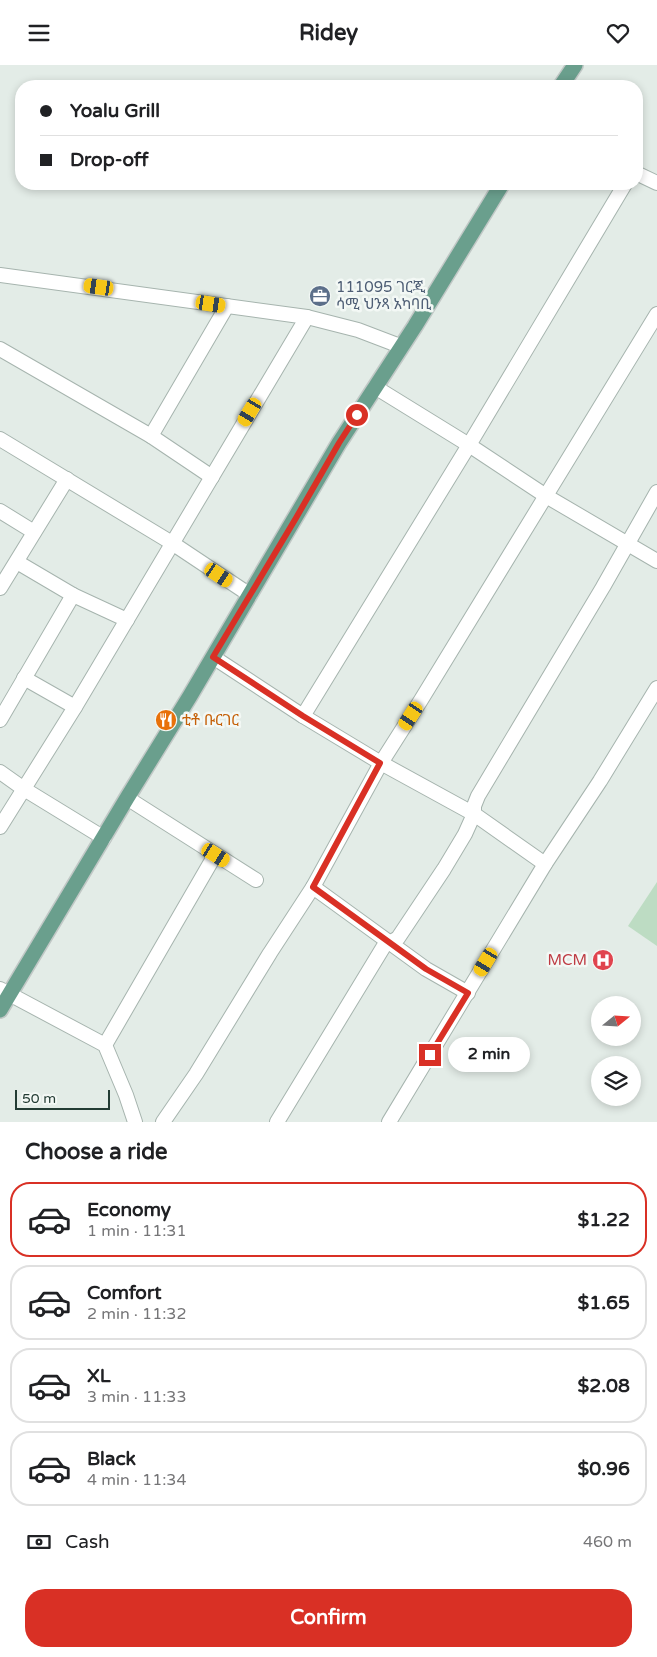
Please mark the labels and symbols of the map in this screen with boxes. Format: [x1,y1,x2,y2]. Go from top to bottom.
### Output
car [83,277,114,297]
place label: 111095 ገርጂ ሳሚ ህንጻ አካባቢ [336,278,431,313]
office icon: 111095 ገርጂ ሳሚ ህንጻ አካባቢ [308,284,332,308]
car [195,294,226,314]
car [235,395,264,429]
route start [346,404,368,426]
car [202,560,235,590]
car [396,699,425,733]
restaurant icon: ቲቶ ቡርገር [154,708,178,732]
place label: ቲቶ ቡርገር [182,711,239,729]
car [199,841,232,869]
car [471,945,500,979]
hospital icon: MCM [591,948,615,972]
place label: MCM [548,951,587,969]
north arrow [591,996,641,1046]
callout: 2 min [448,1037,530,1073]
route end [419,1044,441,1066]
scale bar [15,1087,110,1110]

